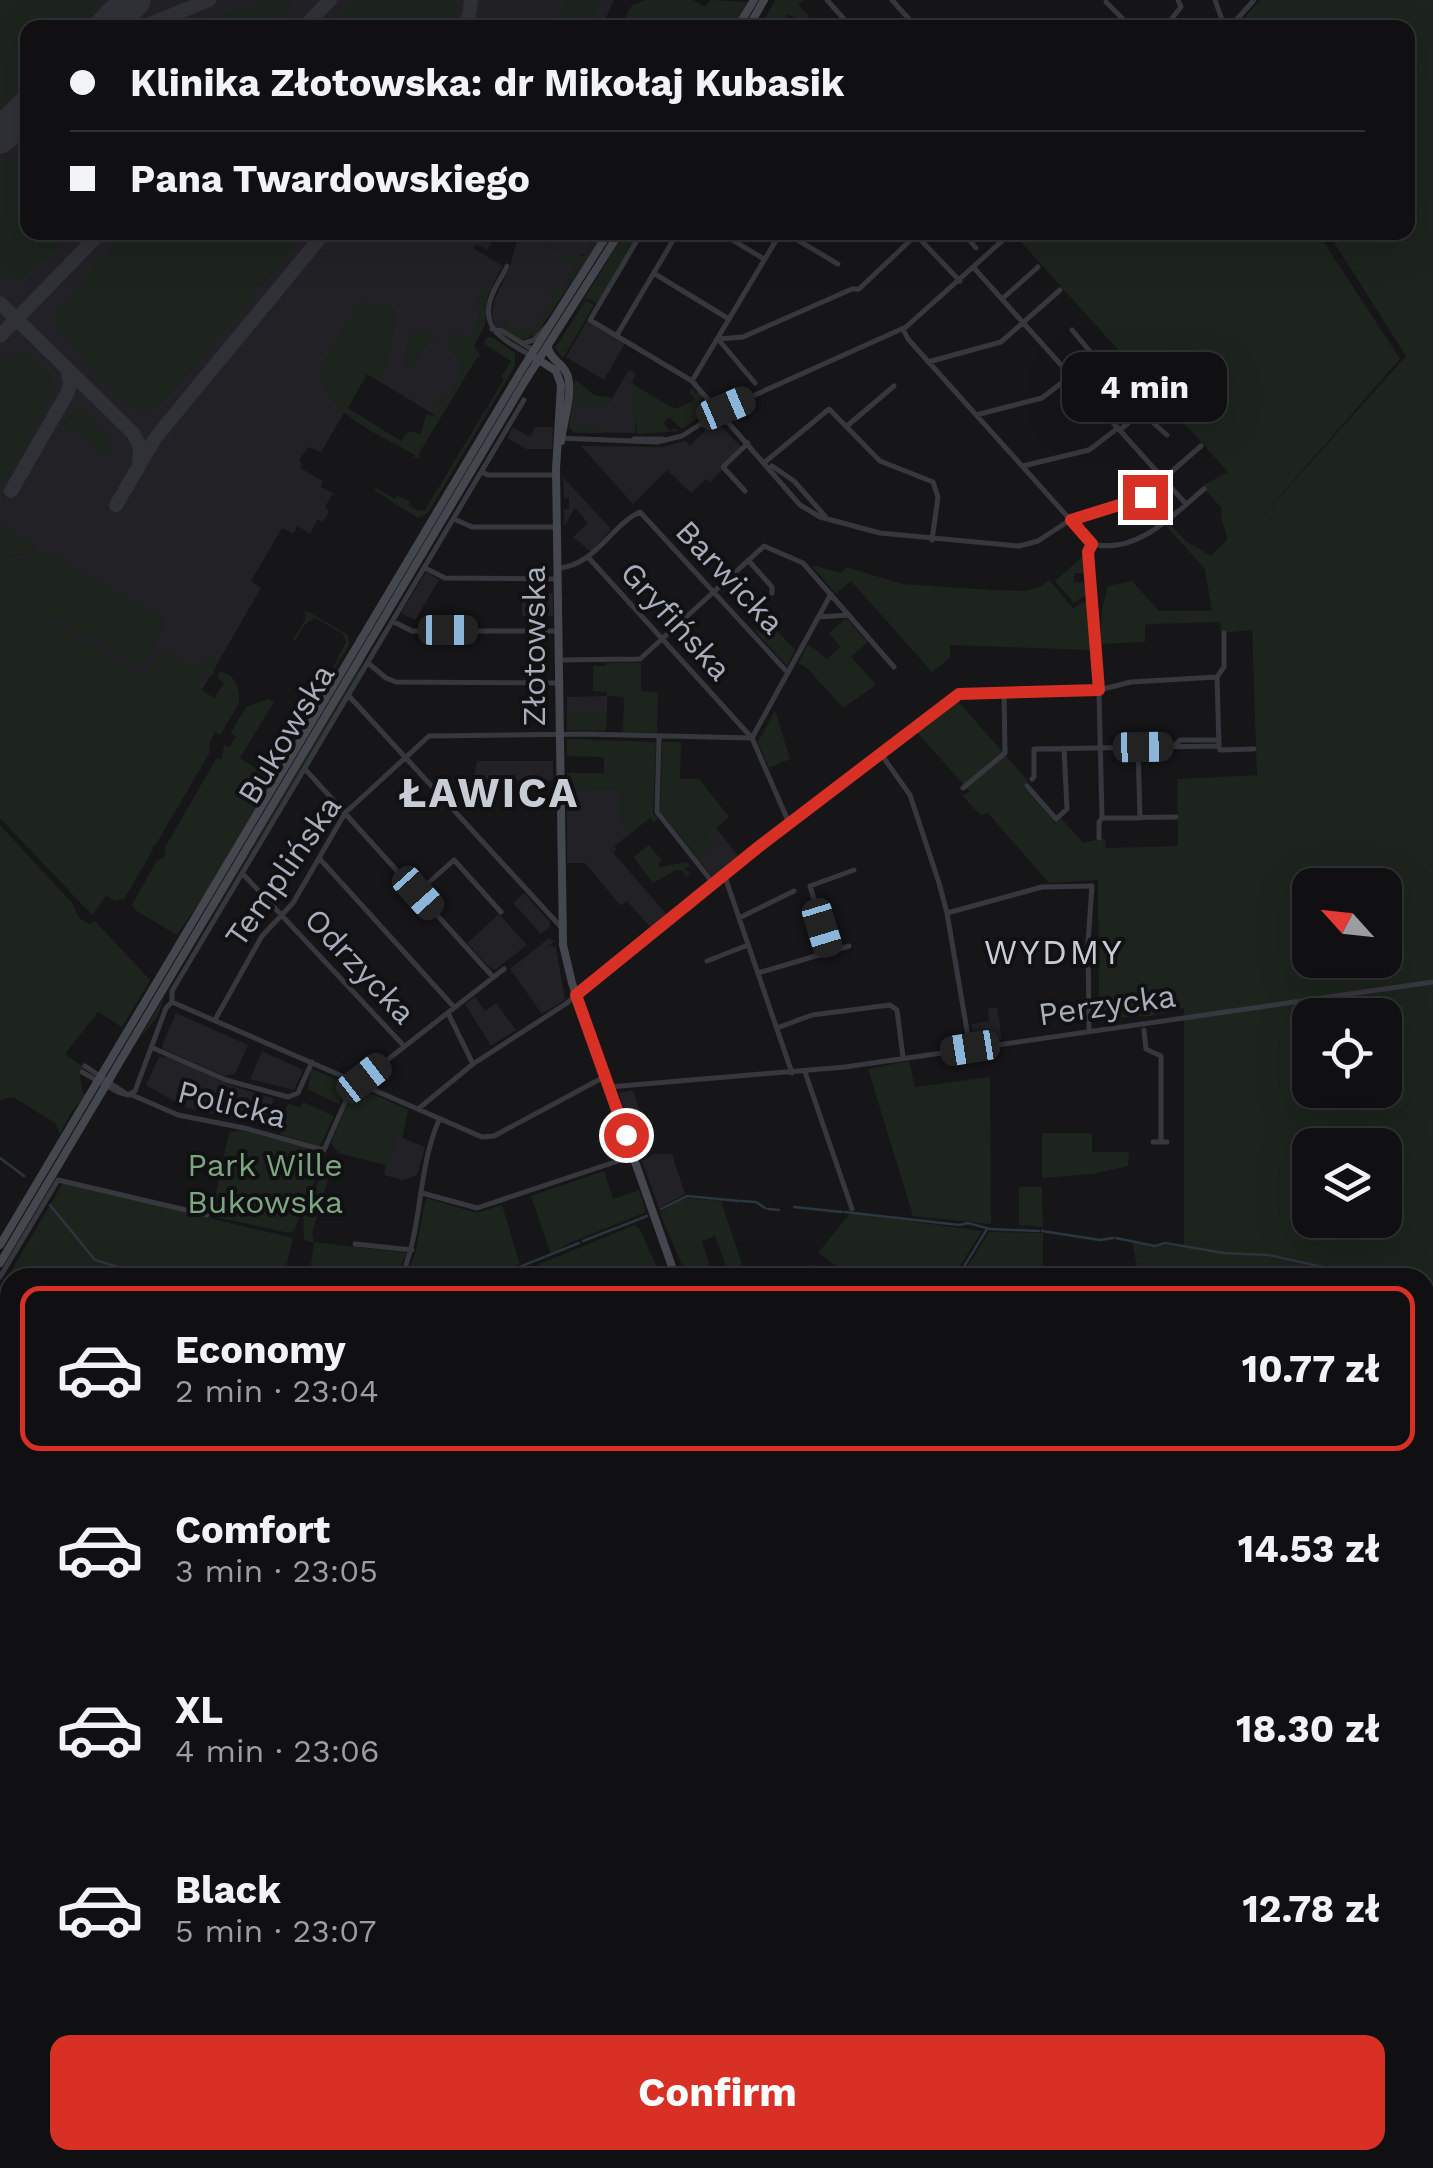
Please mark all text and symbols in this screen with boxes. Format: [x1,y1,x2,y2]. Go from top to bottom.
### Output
text: Klinika Złotowska: dr Mikołaj Kubasik [130,61,844,105]
text: Pana Twardowskiego [130,157,530,201]
callout: 4 min [1062,352,1228,422]
text: 4 min [1100,368,1189,406]
car [693,382,759,434]
route end [1123,475,1168,520]
street label: Barwicka [668,512,792,642]
street label: Gryfińska [613,554,739,688]
street label: Złotowska [515,565,553,727]
car [418,615,478,645]
street label: Bukowska [230,657,342,811]
car [1113,731,1173,763]
district label: ŁAWICA [398,768,580,817]
street label: Templińska [217,788,349,954]
car [387,861,449,925]
north arrow [1292,868,1402,978]
map controls [1292,868,1402,1238]
car [799,895,845,961]
street label: Odrzycka [297,900,423,1032]
district label: WYDMY [984,931,1124,973]
street label: Perzycka [1036,977,1178,1033]
button: locate [1292,998,1402,1108]
car [938,1028,1002,1068]
car [331,1048,397,1108]
street label: Policka [174,1072,290,1136]
route start [604,1113,649,1158]
button: layers [1292,1128,1402,1238]
park label: Park Wille Bukowska [187,1146,343,1221]
icon: car [55,1324,145,1414]
text: Economy [175,1328,346,1372]
text: 10.77 zł [1242,1347,1380,1391]
text: 2 min · 23:04 [175,1372,379,1410]
icon: car [55,1504,145,1594]
text: Comfort [175,1508,330,1552]
text: 14.53 zł [1238,1527,1380,1571]
text: 3 min · 23:05 [175,1552,378,1590]
icon: car [55,1684,145,1774]
text: XL [175,1688,223,1732]
text: 18.30 zł [1236,1707,1380,1751]
text: 4 min · 23:06 [175,1732,379,1770]
icon: car [55,1864,145,1954]
text: Black [175,1868,281,1912]
text: 12.78 zł [1242,1887,1380,1931]
text: 5 min · 23:07 [175,1912,376,1950]
button: Confirm [50,2035,1385,2150]

